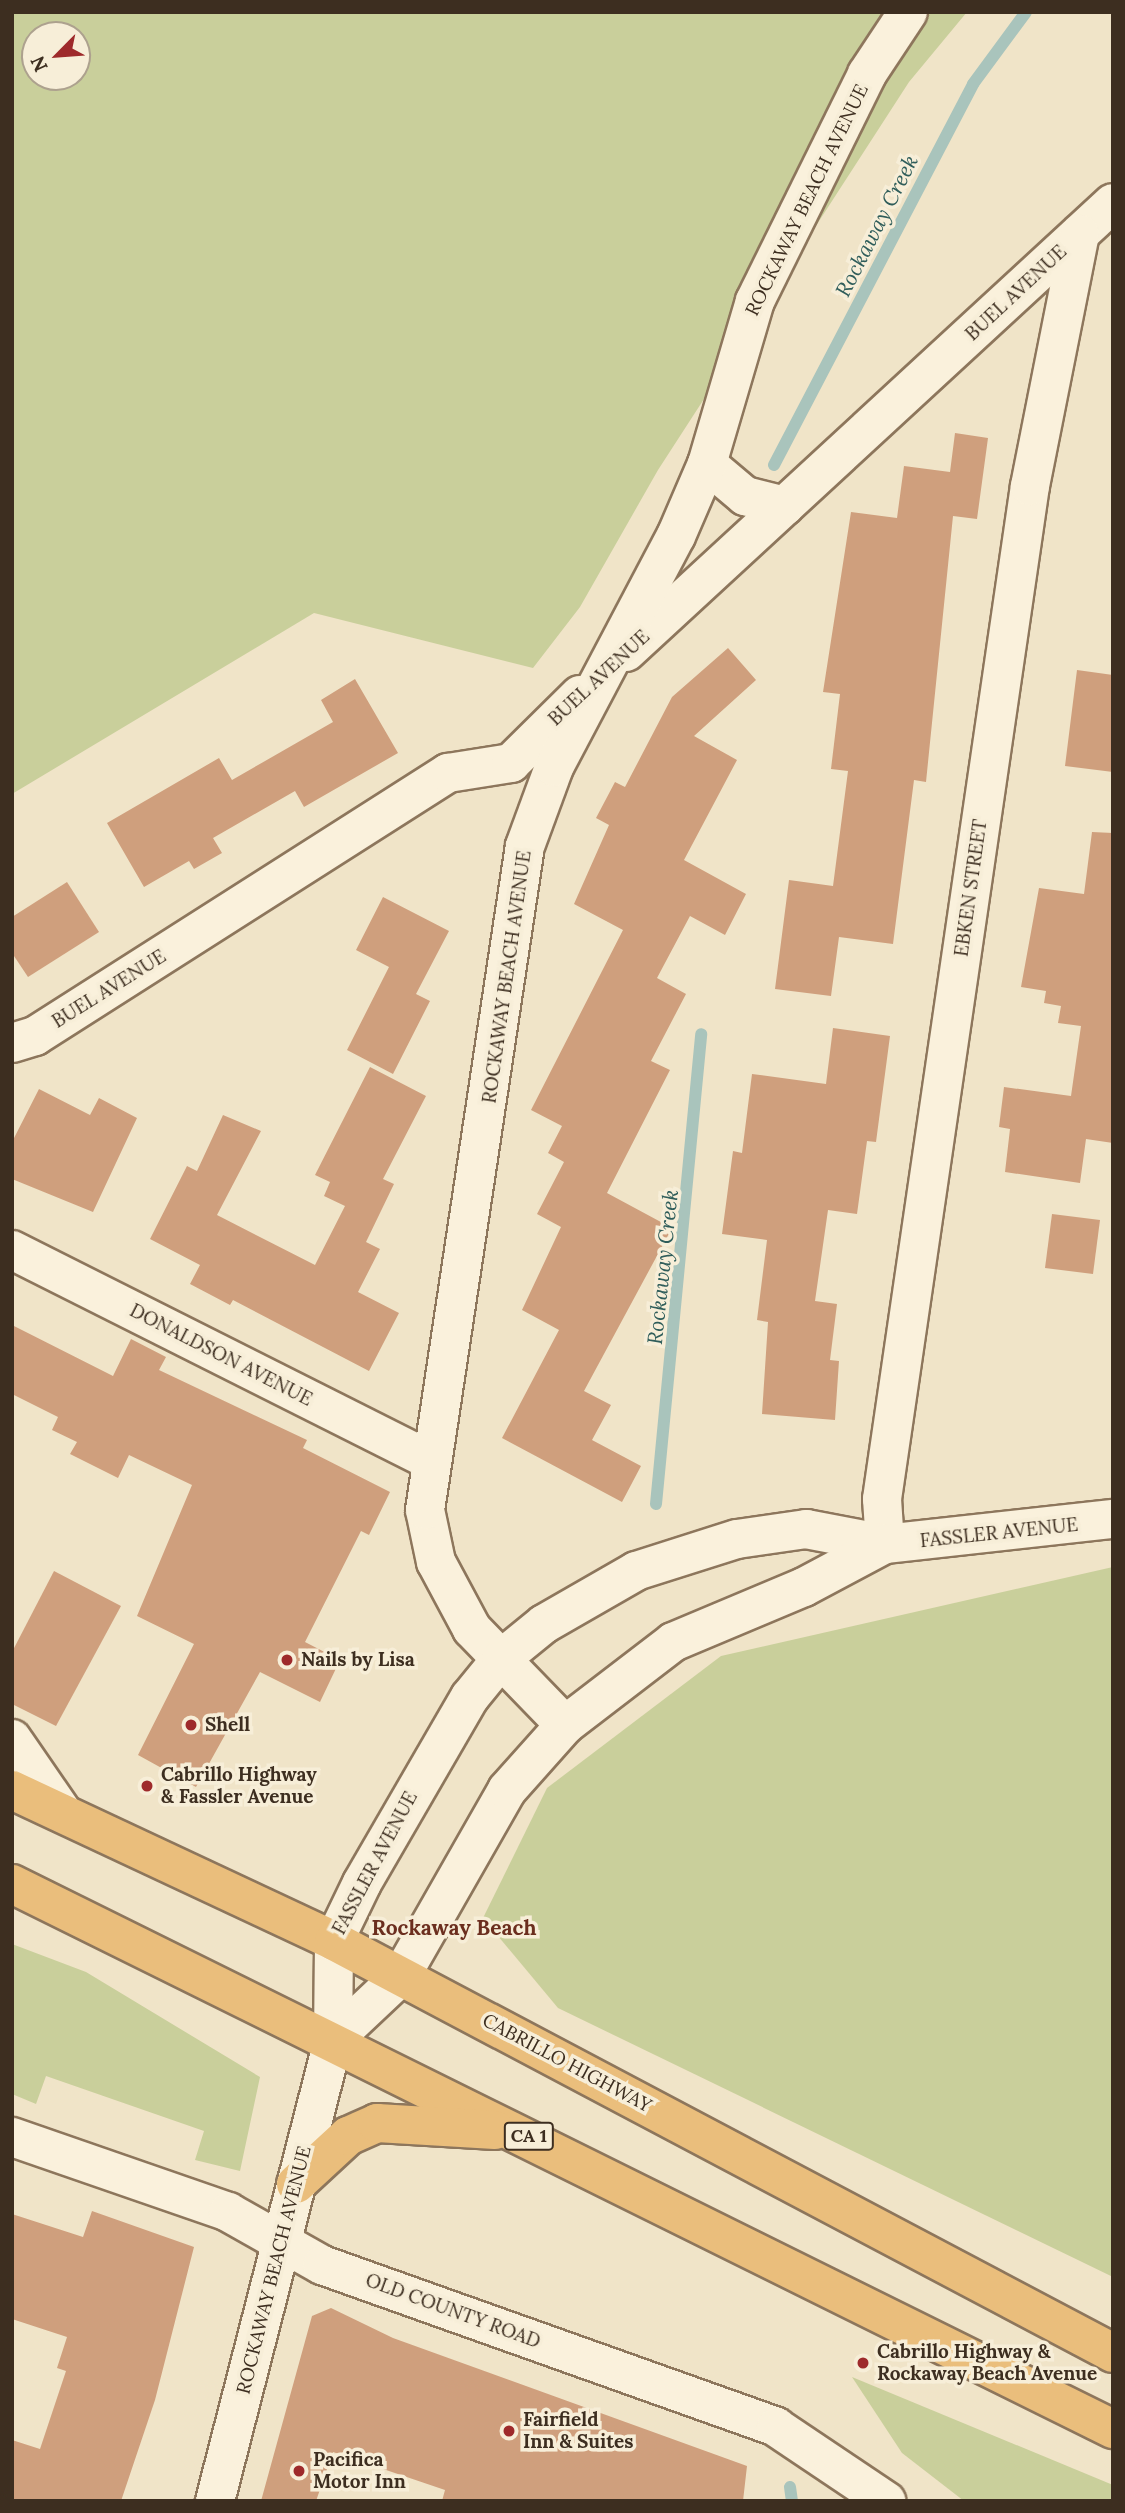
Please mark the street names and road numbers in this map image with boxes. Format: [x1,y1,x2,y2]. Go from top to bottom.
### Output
street label: ROCKAWAY BEACH AVENUE [741,80,873,320]
street label: BUEL AVENUE [961,240,1071,346]
street label: BUEL AVENUE [544,625,654,731]
street label: EBKEN STREET [950,818,992,958]
street label: ROCKAWAY BEACH AVENUE [478,849,536,1105]
street label: BUEL AVENUE [48,945,170,1033]
street label: DONALDSON AVENUE [126,1299,316,1411]
street label: FASSLER AVENUE [919,1513,1079,1553]
street label: FASSLER AVENUE [328,1788,422,1938]
street label: CABRILLO HIGHWAY [479,2009,655,2117]
road number: CA 1 [503,2122,555,2150]
street label: ROCKAWAY BEACH AVENUE [232,2144,316,2396]
street label: OLD COUNTY ROAD [362,2269,544,2353]

